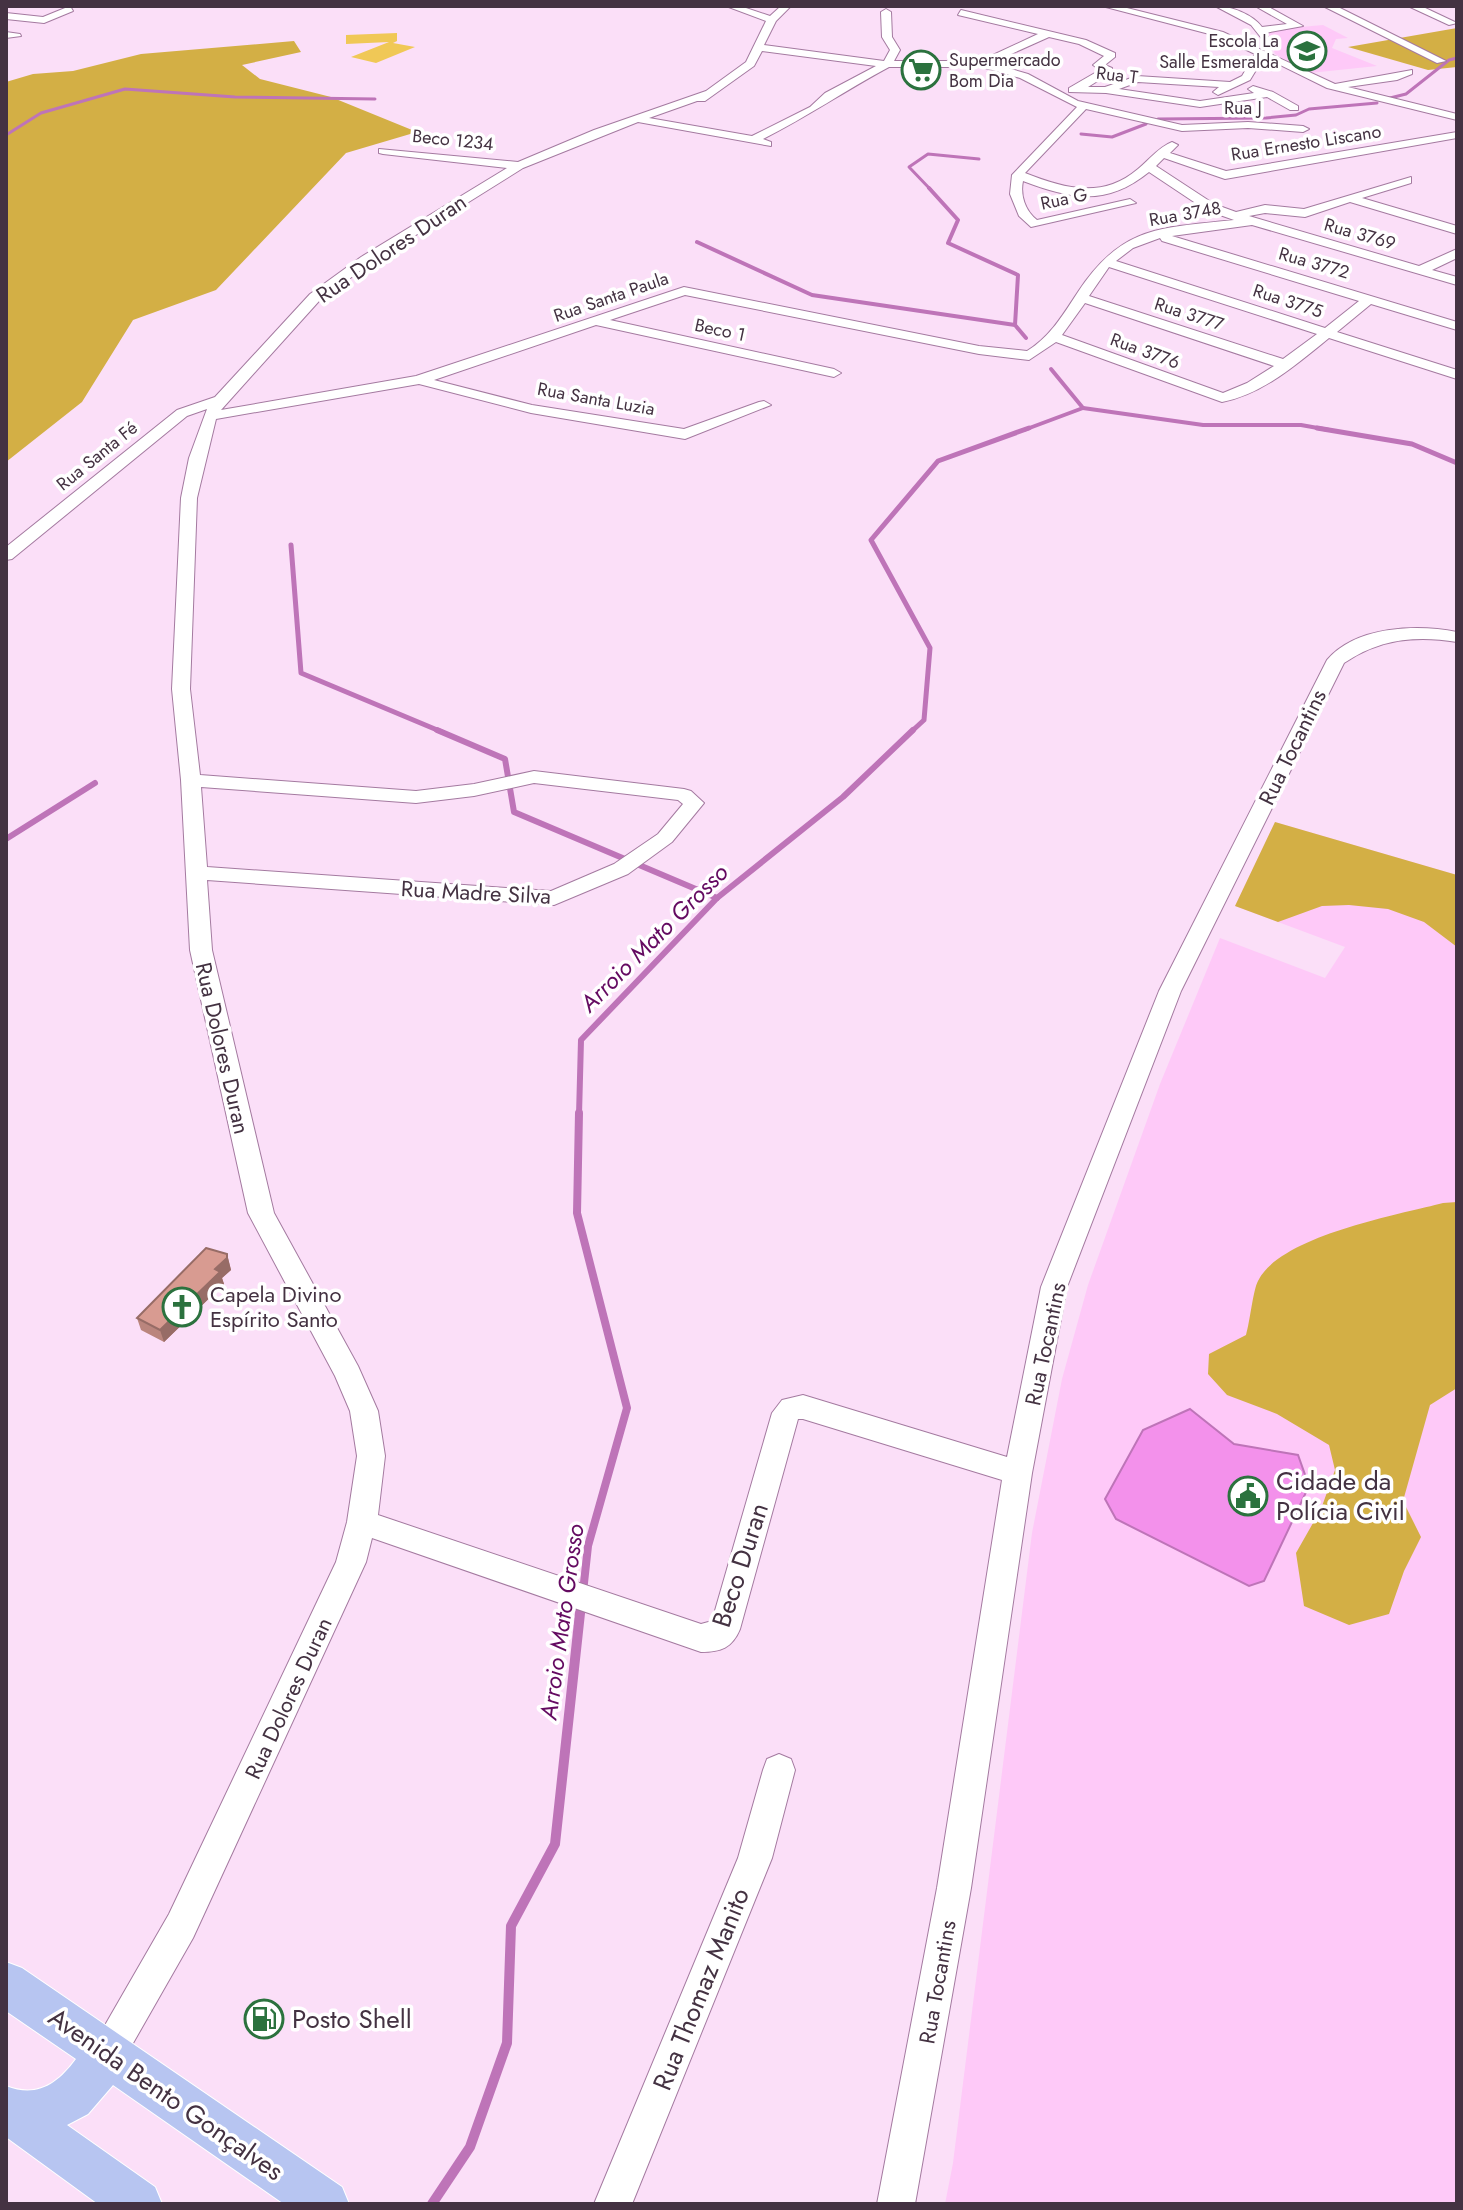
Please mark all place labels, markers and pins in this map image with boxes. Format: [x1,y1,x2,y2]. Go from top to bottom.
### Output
place label: Escola La Salle Esmeralda [1159,28,1279,75]
school or university icon: Escola La Salle Esmeralda [1286,30,1328,72]
place label: Supermercado Bom Dia [949,47,1061,94]
supermarket icon: Supermercado Bom Dia [900,49,942,91]
place label: Capela Divino Espírito Santo [210,1278,341,1335]
church icon: Capela Divino Espírito Santo [161,1286,203,1328]
place label: Cidade da Polícia Civil [1276,1462,1405,1530]
public building icon: Cidade da Polícia Civil [1227,1475,1269,1517]
fuel station icon: Posto Shell [243,1998,285,2040]
place label: Posto Shell [292,2000,412,2038]

